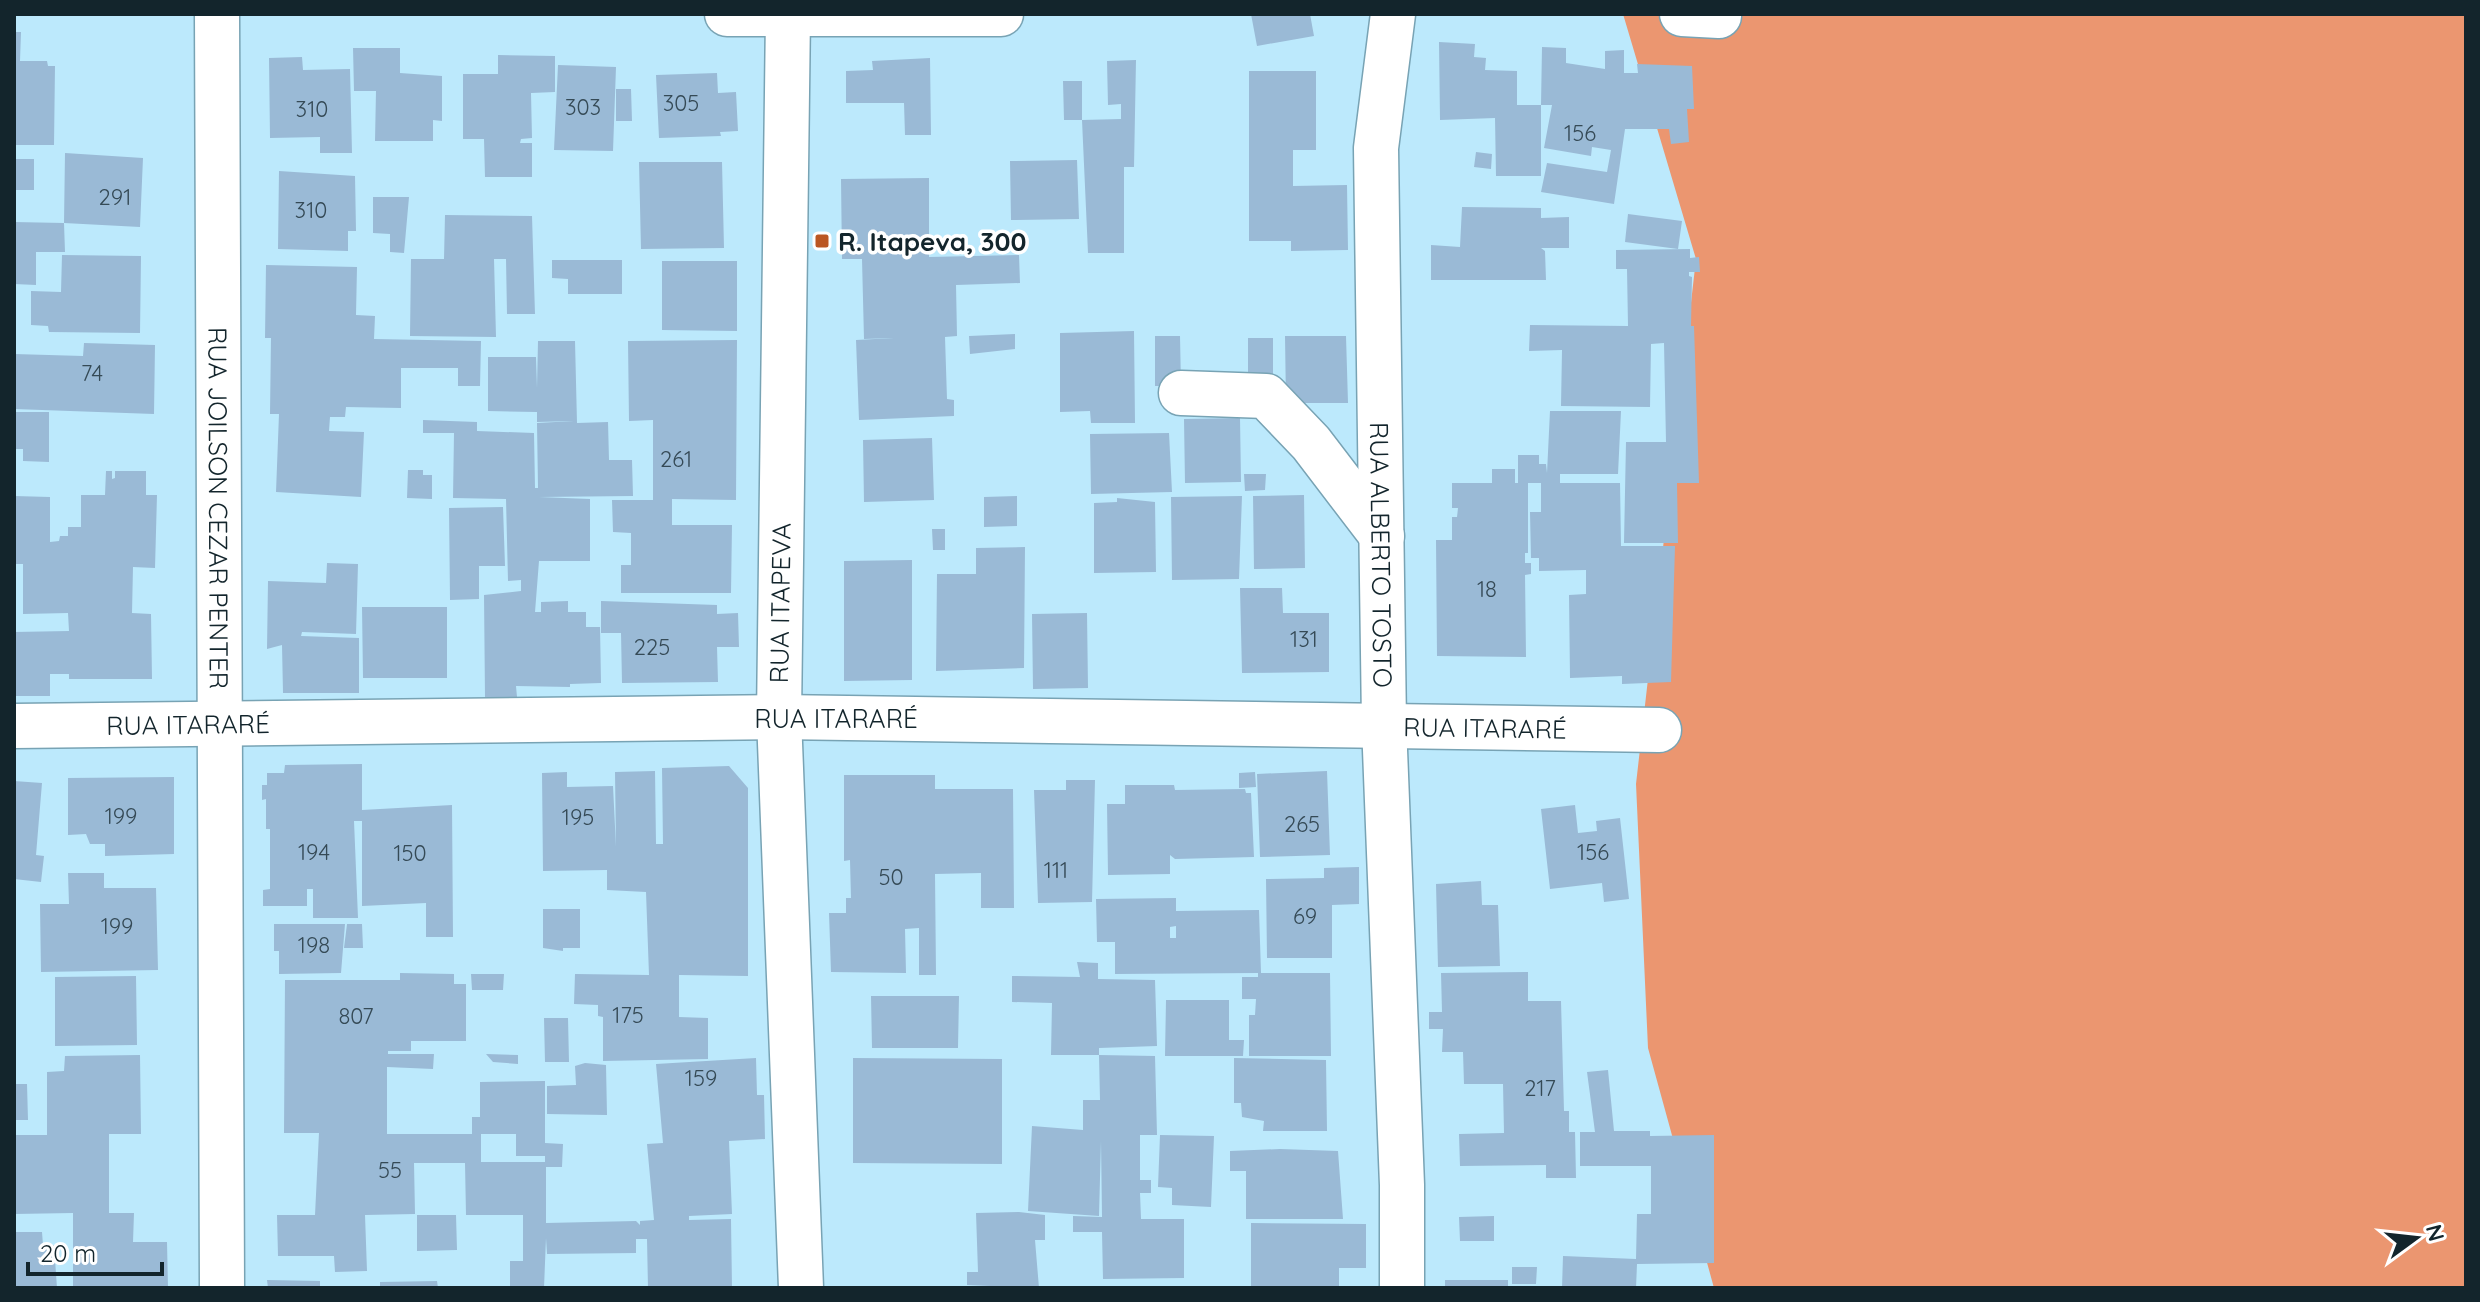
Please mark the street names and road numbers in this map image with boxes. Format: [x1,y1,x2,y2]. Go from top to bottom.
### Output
street label: RUA JOILSON CEZAR PENTER [202,327,236,689]
street label: RUA ALBERTO TOSTO [1363,422,1400,688]
street label: RUA ITAPEVA [762,522,798,684]
street label: RUA ITARARÉ [754,702,918,735]
street label: RUA ITARARÉ [106,706,270,741]
street label: RUA ITARARÉ [1403,710,1567,745]

